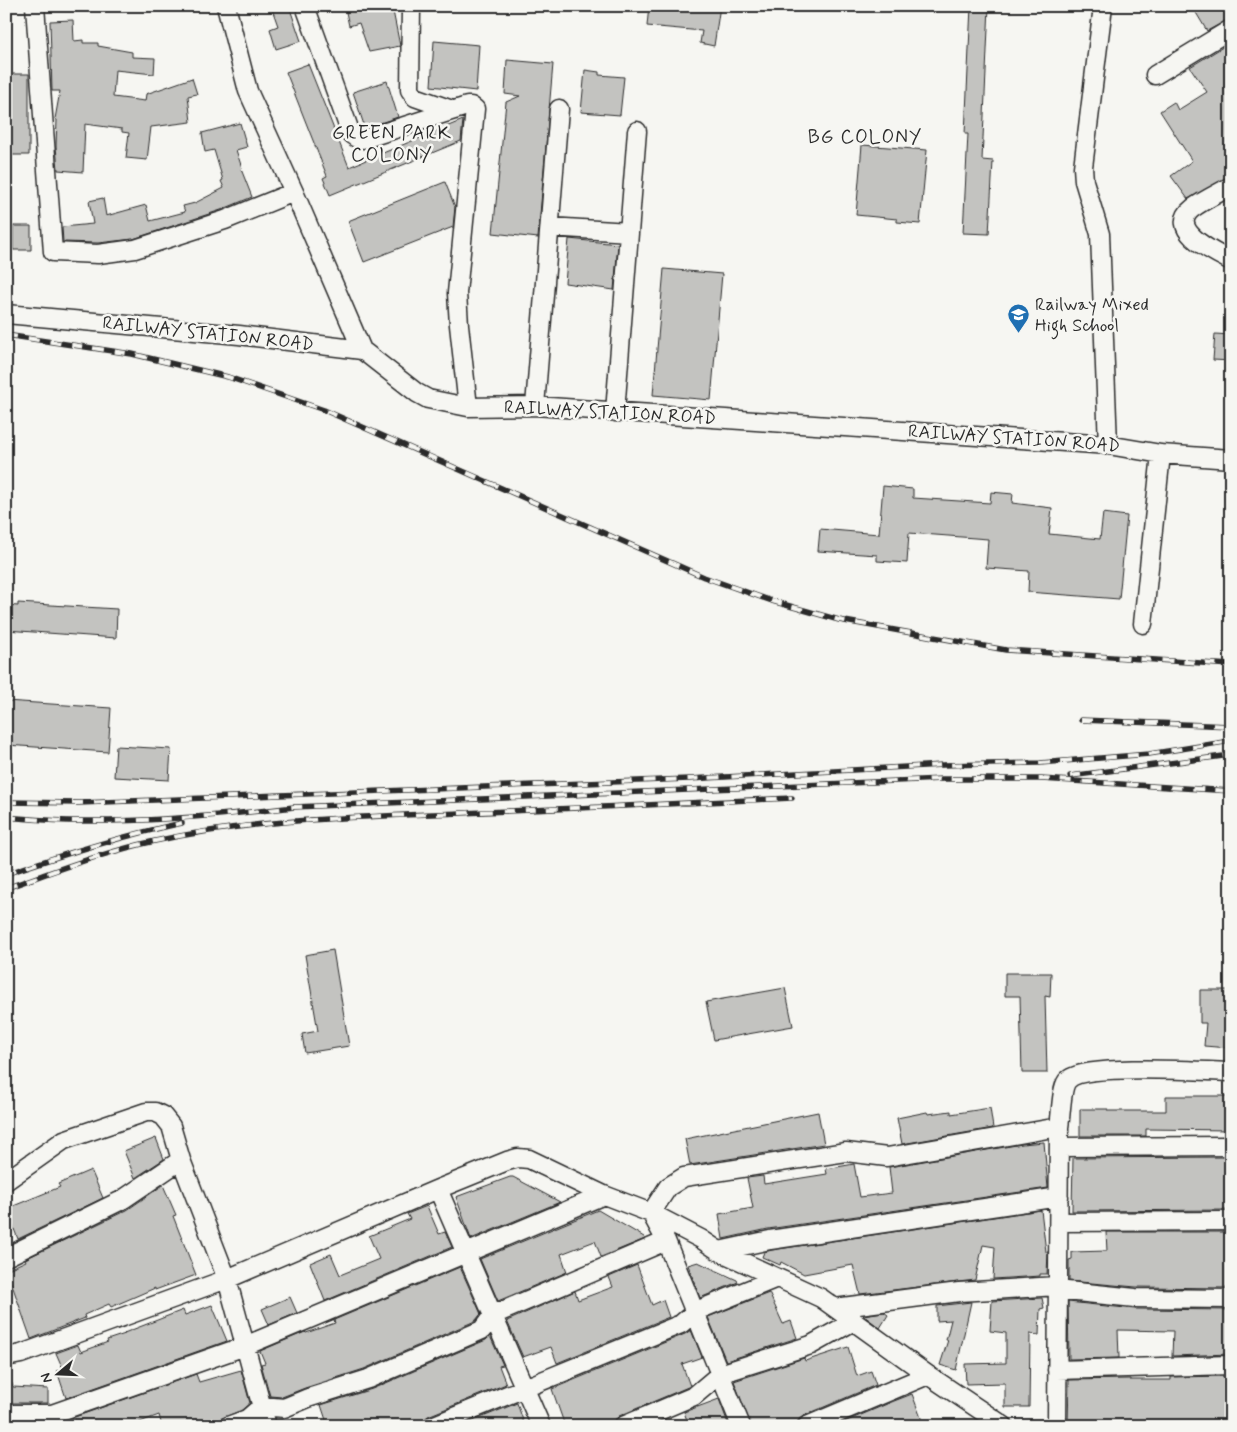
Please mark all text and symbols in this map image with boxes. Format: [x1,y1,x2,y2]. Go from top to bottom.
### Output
district label: GREEN PARK COLONY [332,121,452,168]
district label: BG COLONY [808,125,922,150]
place label: Railway Mixed High School [1035,293,1149,340]
school or university icon: Railway Mixed High School [1007,303,1031,334]
street label: RAILWAY STATION ROAD [101,311,315,357]
street label: RAILWAY STATION ROAD [503,395,717,431]
street label: RAILWAY STATION ROAD [907,420,1121,458]
north arrow [32,1350,82,1400]
text: N [37,1371,57,1385]

